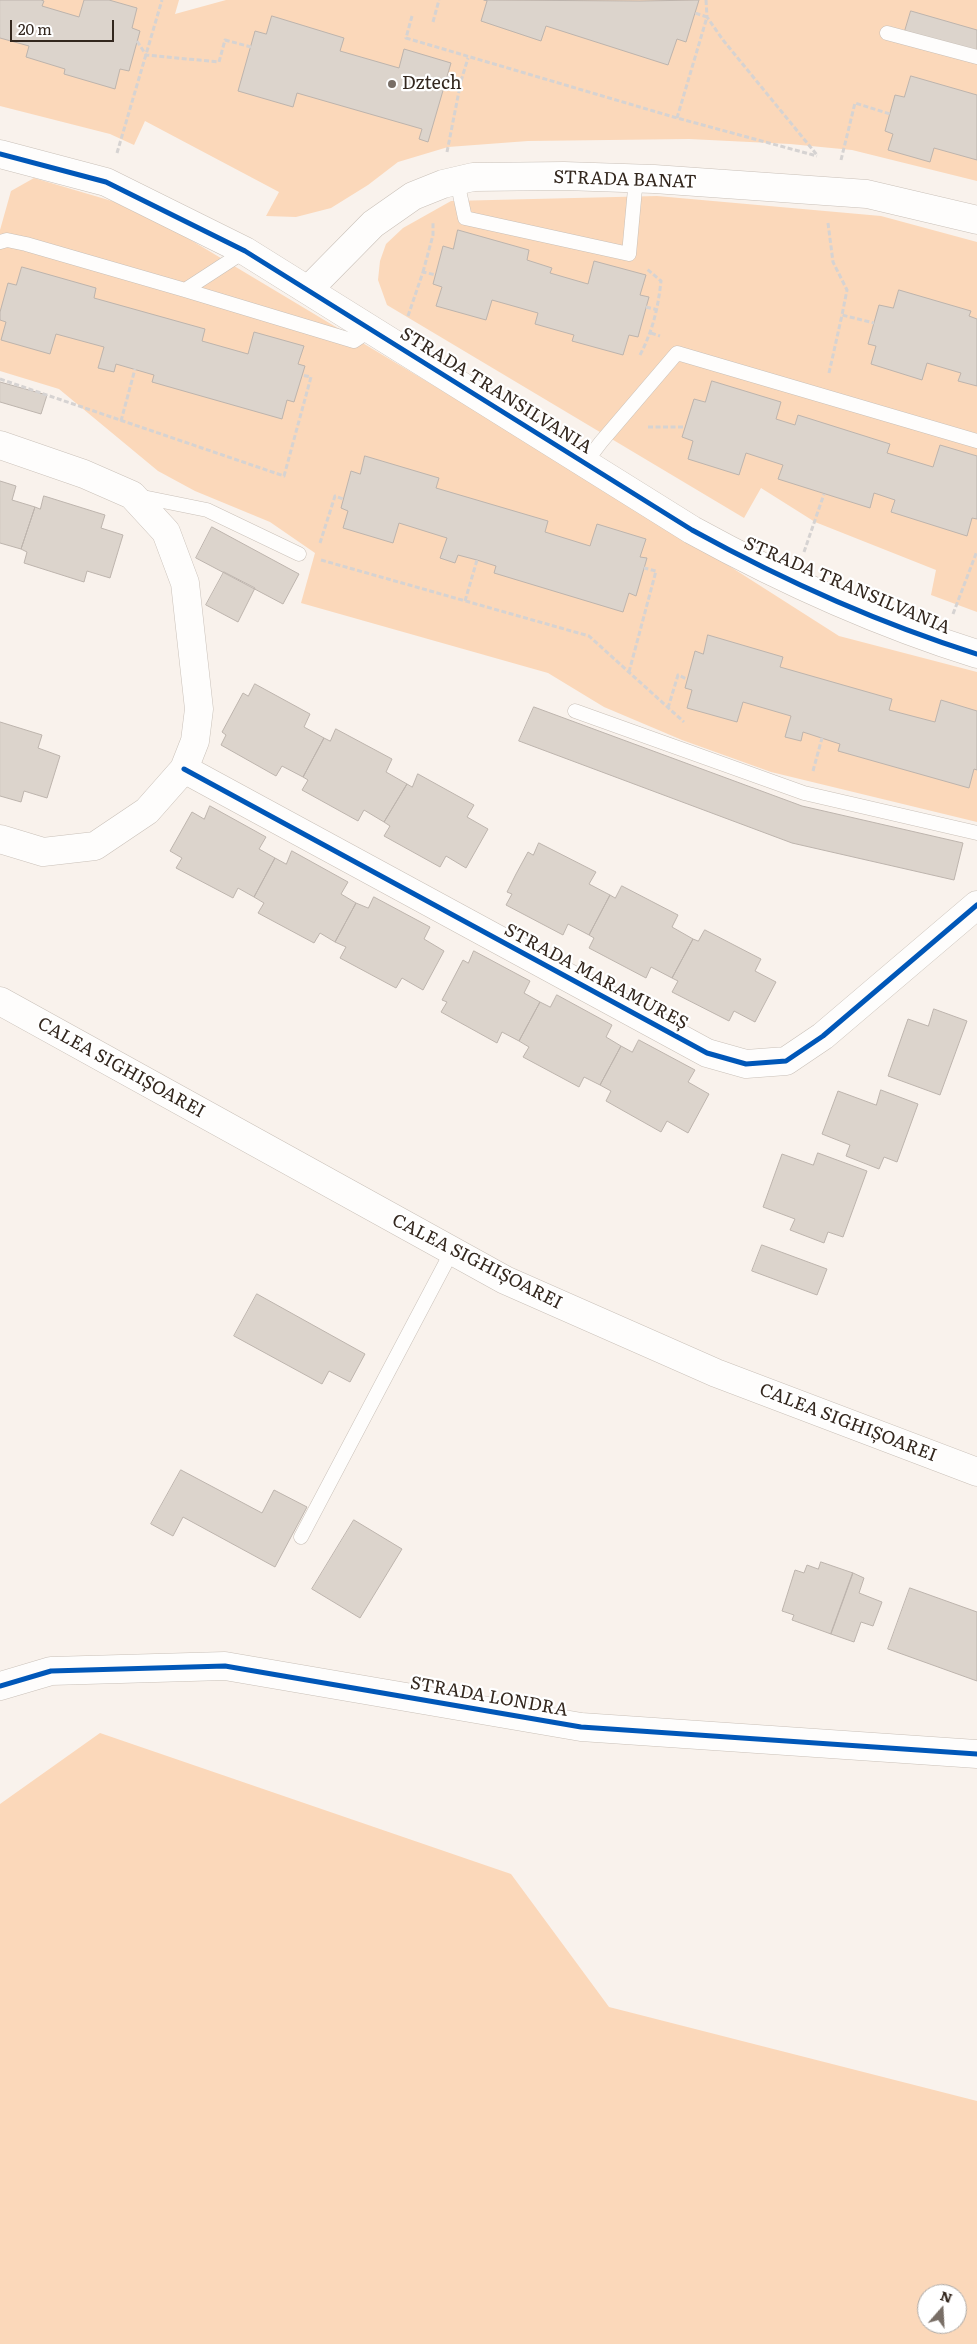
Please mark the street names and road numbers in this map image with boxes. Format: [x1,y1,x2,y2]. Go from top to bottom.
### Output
street label: STRADA BANAT [553,167,697,193]
street label: STRADA TRANSILVANIA [396,323,596,459]
street label: STRADA TRANSILVANIA [741,533,953,639]
street label: STRADA MARAMUREȘ [500,919,692,1035]
street label: CALEA SIGHIȘOAREI [34,1013,208,1123]
street label: CALEA SIGHIȘOAREI [388,1210,566,1314]
street label: CALEA SIGHIȘOAREI [756,1379,940,1467]
street label: STRADA LONDRA [409,1673,569,1721]

